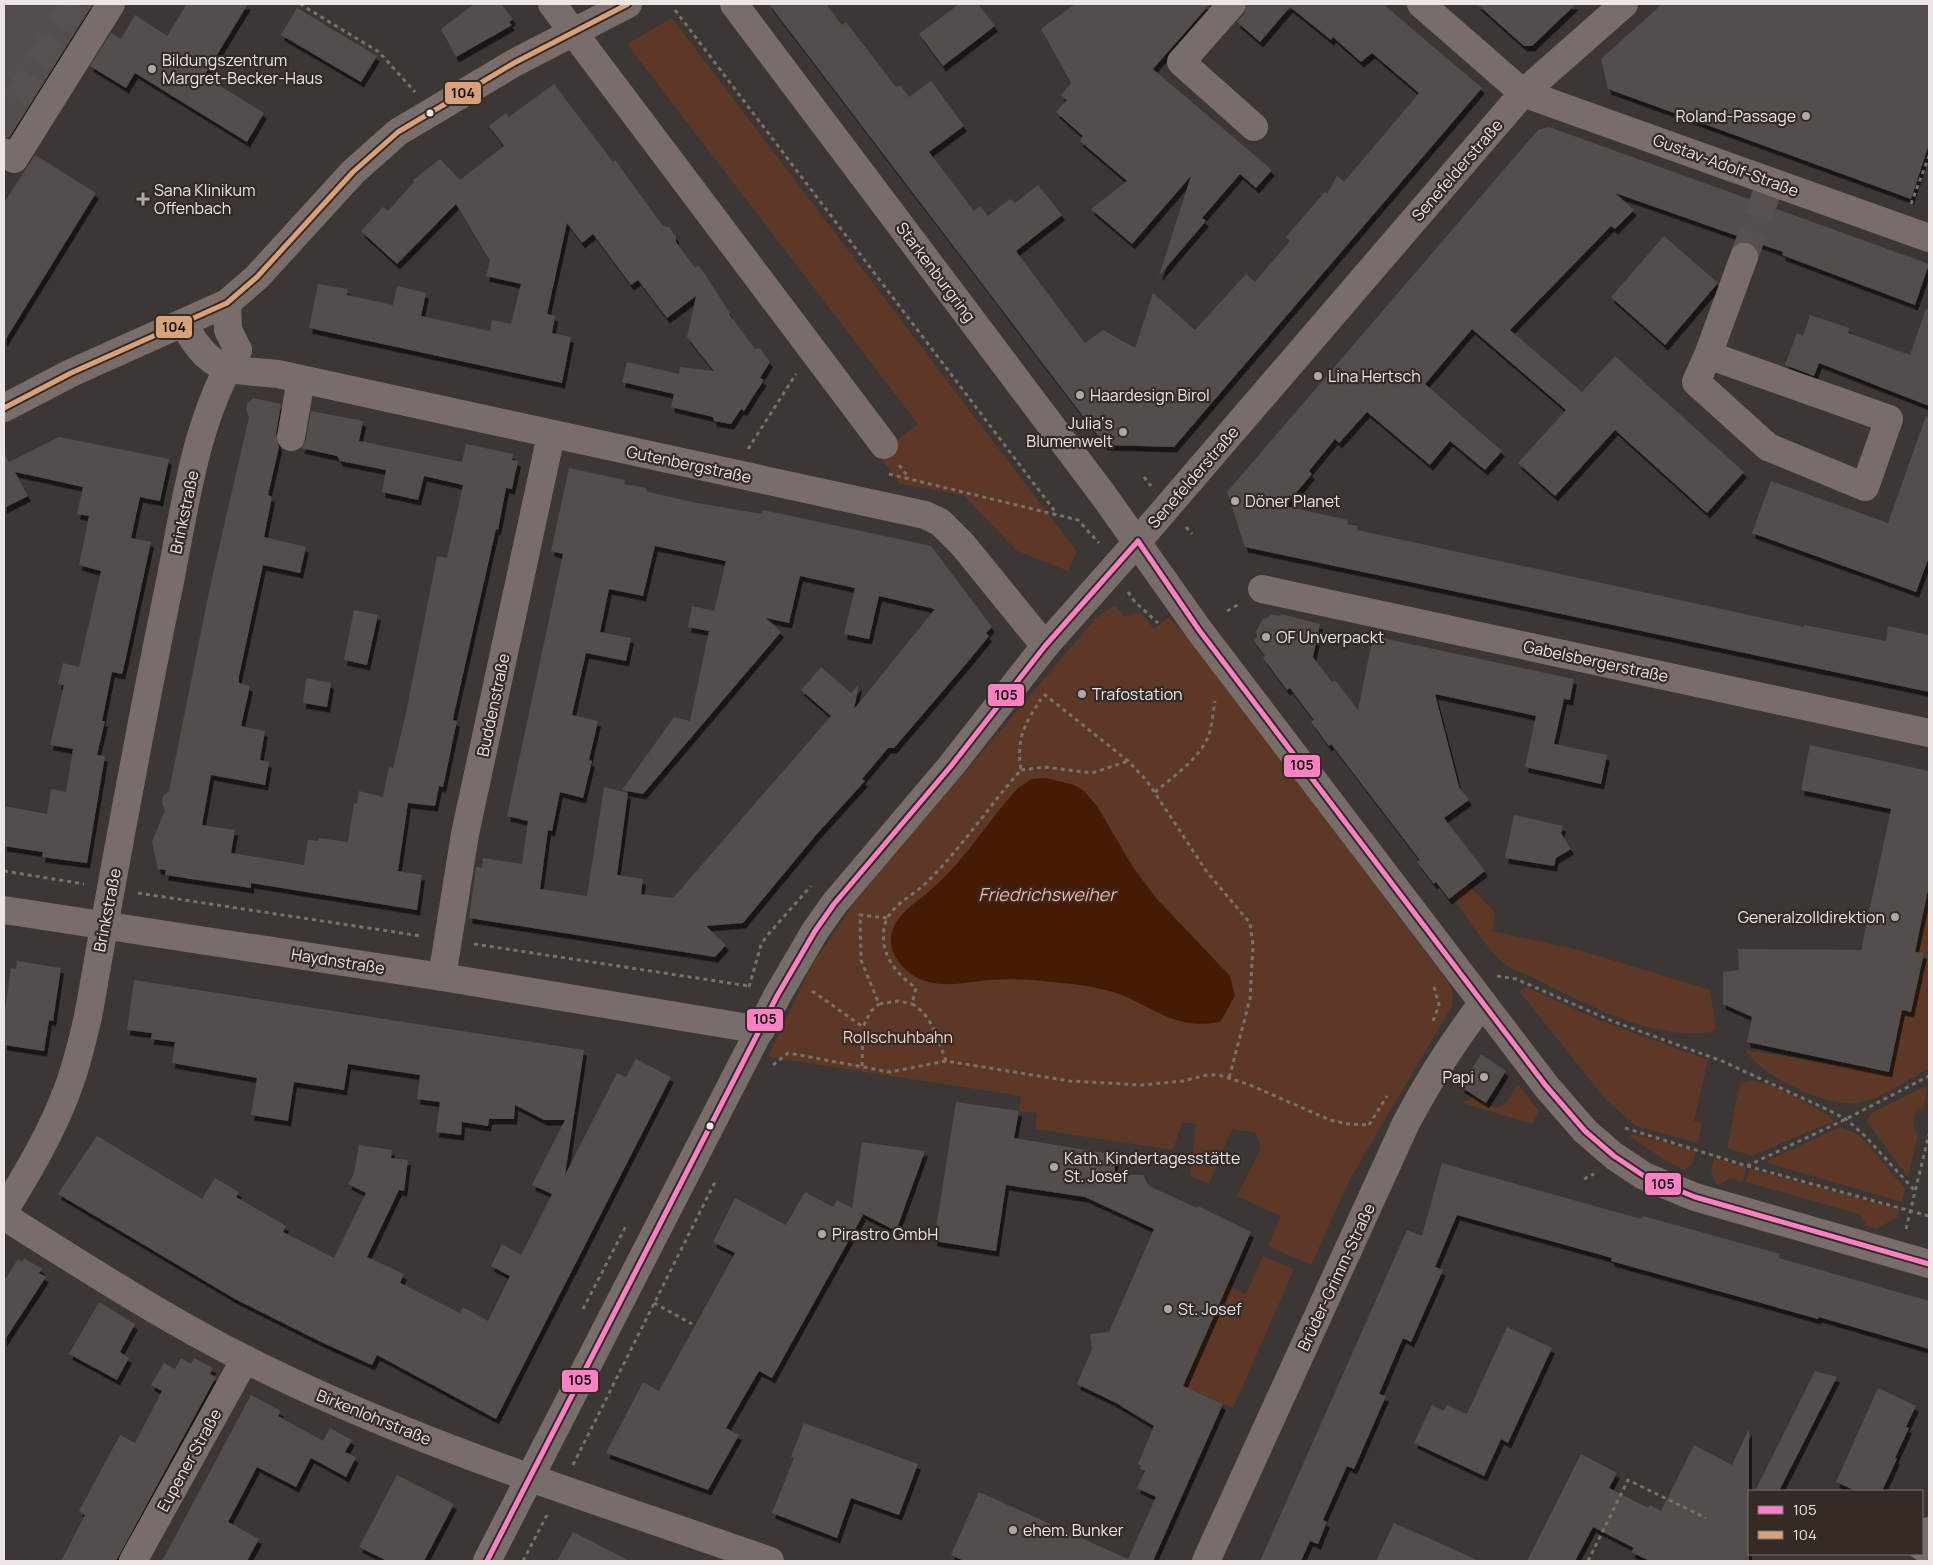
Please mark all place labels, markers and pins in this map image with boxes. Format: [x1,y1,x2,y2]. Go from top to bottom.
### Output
place label: Bildungszentrum Margret-Becker-Haus [162,49,323,89]
marker: Bildungszentrum Margret-Becker-Haus [146,63,158,75]
place label: Roland-Passage [1675,105,1796,127]
unlabelled marker [425,108,435,118]
marker: Roland-Passage [1800,110,1812,122]
place label: Sana Klinikum Offenbach [154,179,256,219]
marker: Sana Klinikum Offenbach [136,192,150,206]
place label: Lina Hertsch [1328,365,1421,387]
marker: Lina Hertsch [1312,370,1324,382]
place label: Haardesign Birol [1090,384,1210,406]
marker: Haardesign Birol [1074,389,1086,401]
place label: Julia‘s Blumenwelt [1026,412,1113,452]
marker: Julia‘s Blumenwelt [1117,426,1129,438]
place label: Döner Planet [1245,490,1340,512]
marker: Döner Planet [1229,495,1241,507]
place label: OF Unverpackt [1276,626,1384,648]
marker: OF Unverpackt [1260,631,1272,643]
place label: Trafostation [1092,683,1183,705]
marker: Trafostation [1076,688,1088,700]
place label: Generalzolldirektion [1738,906,1885,928]
marker: Generalzolldirektion [1889,911,1901,923]
place label: Papi [1443,1066,1474,1088]
marker: Papi [1478,1071,1490,1083]
unlabelled marker [705,1121,715,1131]
place label: Kath. Kindertagesstätte St. Josef [1064,1147,1240,1187]
marker: Kath. Kindertagesstätte St. Josef [1048,1161,1060,1173]
place label: Pirastro GmbH [832,1223,938,1245]
marker: Pirastro GmbH [816,1228,828,1240]
place label: St. Josef [1178,1298,1242,1320]
marker: St. Josef [1162,1303,1174,1315]
place label: ehem. Bunker [1023,1519,1124,1541]
marker: ehem. Bunker [1007,1524,1019,1536]

